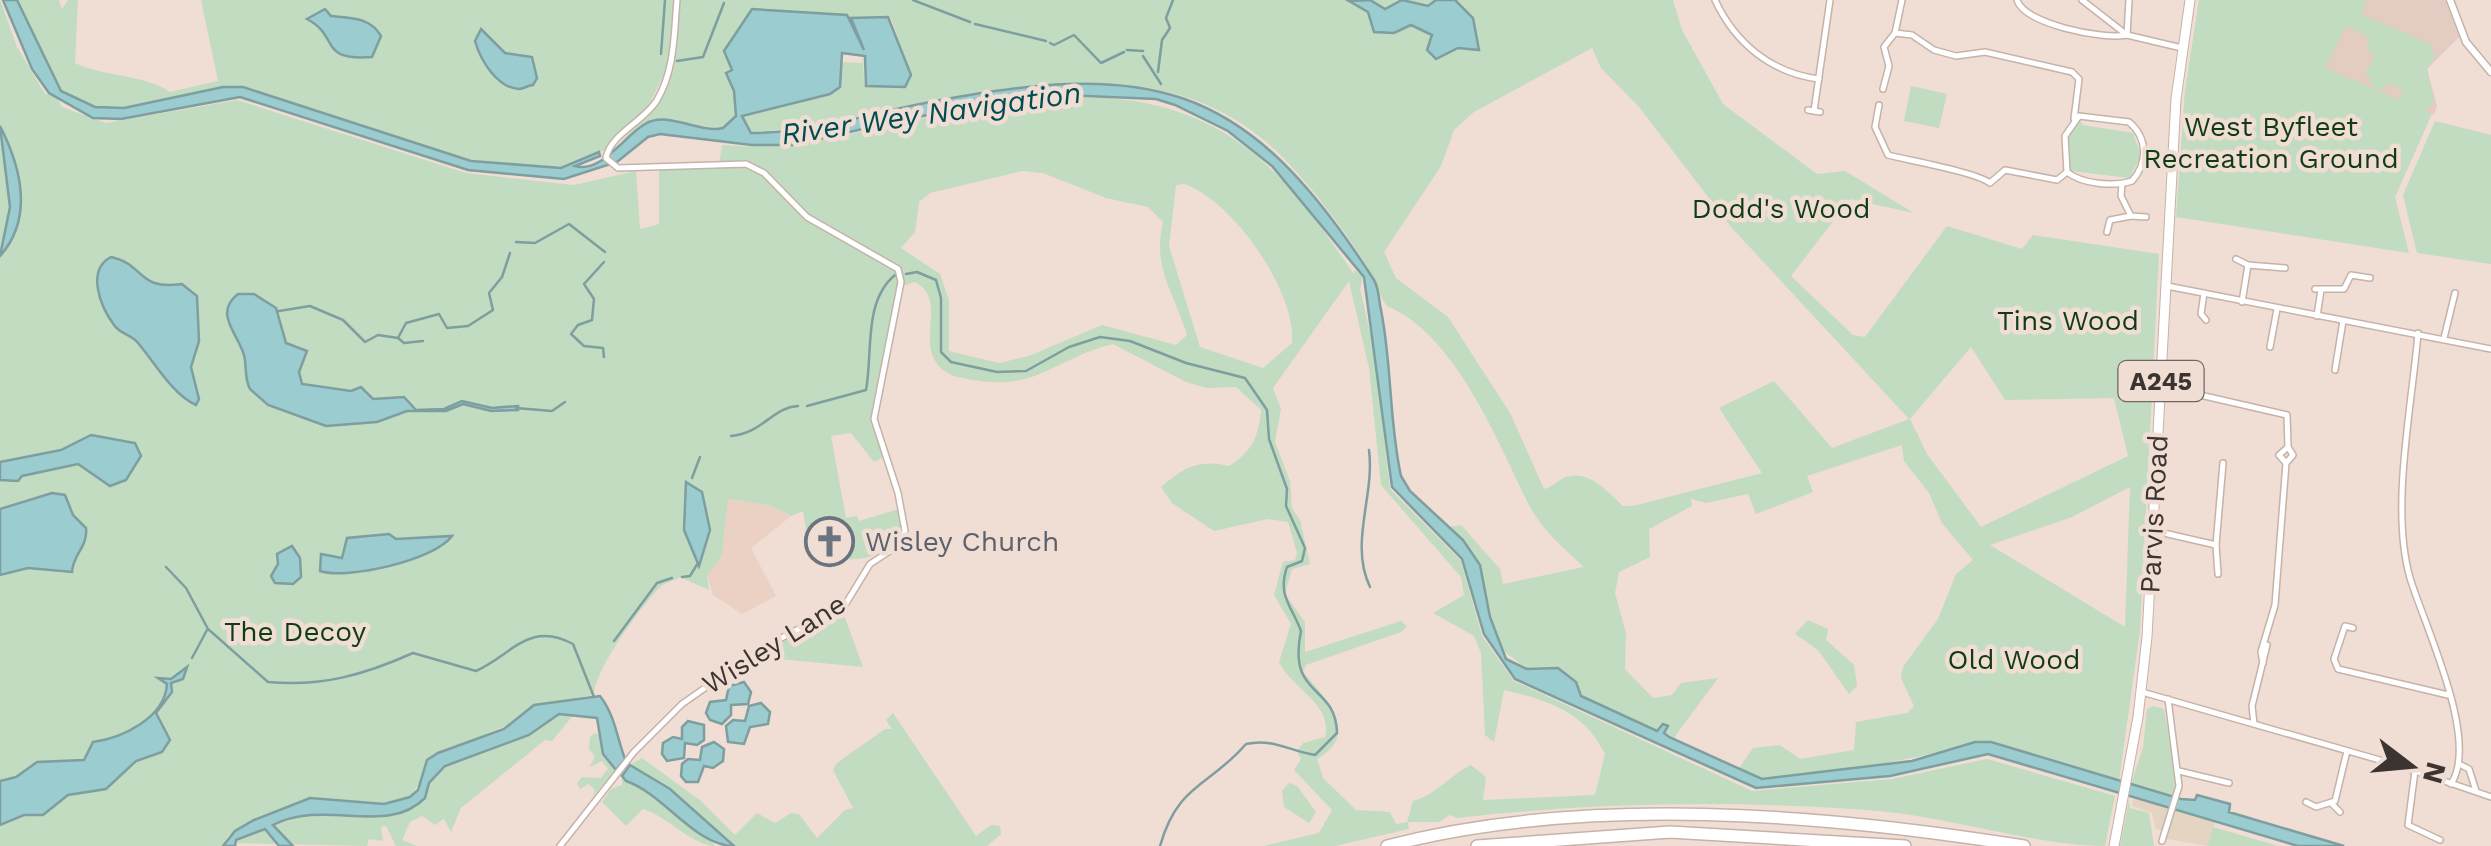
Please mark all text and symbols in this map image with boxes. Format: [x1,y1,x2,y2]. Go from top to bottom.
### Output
water label: River Wey Navigation [779,75,1083,151]
park label: West Byfleet Recreation Ground [2143,110,2399,175]
park label: Dodd's Wood [1691,192,1871,225]
park label: Tins Wood [1997,304,2139,337]
road number: A245 [2118,361,2204,401]
street label: Parvis Road [2133,434,2175,594]
church icon: Wisley Church [804,515,856,567]
place label: Wisley Church [865,525,1059,558]
street label: Wisley Lane [696,587,852,701]
park label: The Decoy [224,615,367,648]
park label: Old Wood [1947,643,2081,676]
north arrow [2361,716,2461,816]
text: N [2416,758,2453,787]

